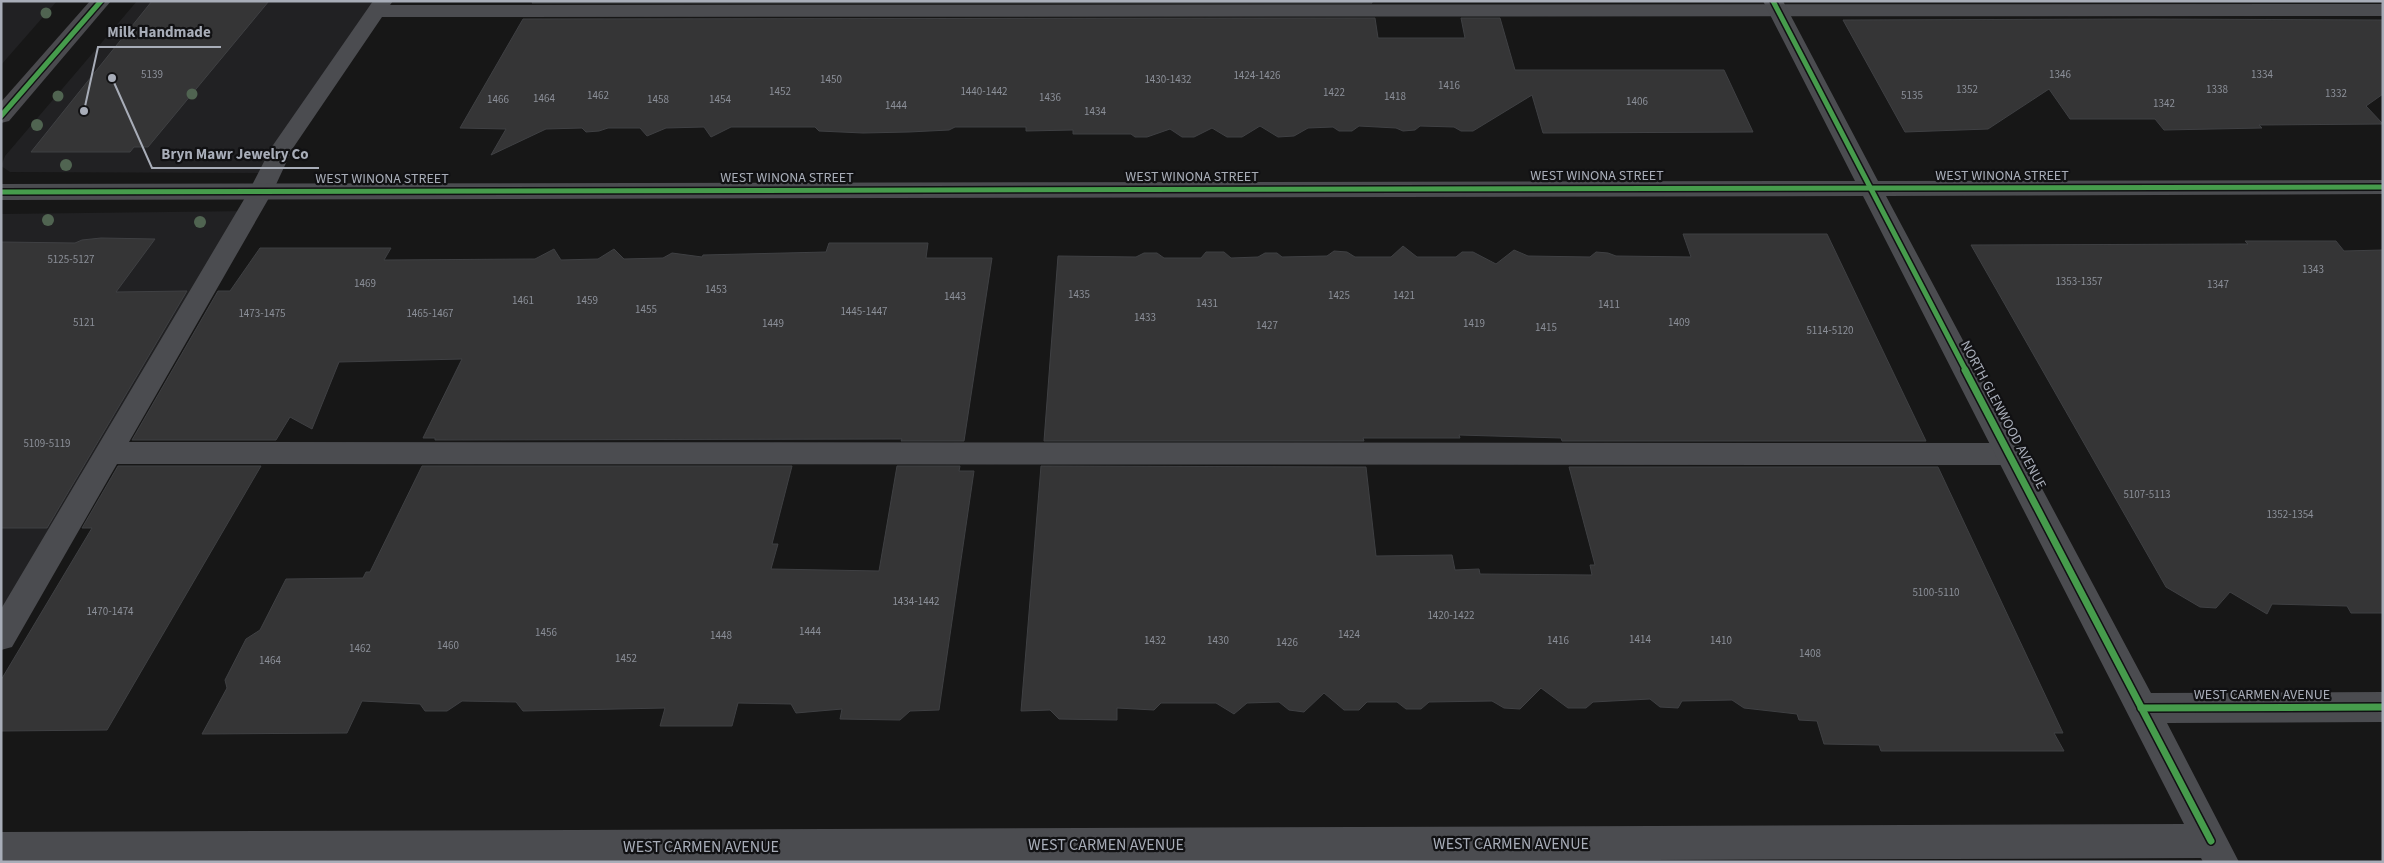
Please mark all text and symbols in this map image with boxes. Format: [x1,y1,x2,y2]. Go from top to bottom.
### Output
callout: Milk Handmade [98,17,221,47]
text: Milk Handmade [107,22,211,43]
house number: 5139 [141,67,163,82]
house number: 1346 [2049,67,2071,82]
house number: 1334 [2251,67,2273,82]
house number: 1424-1426 [1233,68,1281,83]
house number: 1450 [820,72,842,87]
house number: 1430-1432 [1144,72,1192,87]
house number: 1416 [1438,78,1460,93]
house number: 1352 [1956,82,1978,97]
house number: 1338 [2206,82,2228,97]
house number: 1452 [769,84,791,99]
house number: 1440-1442 [960,84,1008,99]
house number: 1422 [1323,85,1345,100]
house number: 1332 [2325,86,2347,101]
house number: 1462 [587,88,609,103]
house number: 5135 [1901,88,1923,103]
house number: 1418 [1384,89,1406,104]
house number: 1436 [1039,90,1061,105]
house number: 1464 [533,91,555,106]
house number: 1466 [487,92,509,107]
house number: 1458 [647,92,669,107]
house number: 1454 [709,92,731,107]
house number: 1406 [1626,94,1648,109]
house number: 1342 [2153,96,2175,111]
house number: 1444 [885,98,907,113]
house number: 1434 [1084,104,1106,119]
callout: Bryn Mawr Jewelry Co [152,138,319,168]
text: Bryn Mawr Jewelry Co [161,144,309,165]
street label: WEST WINONA STREET [1530,166,1664,186]
street label: WEST WINONA STREET [1935,166,2069,186]
street label: WEST WINONA STREET [1125,167,1259,187]
street label: WEST WINONA STREET [720,168,854,188]
street label: WEST WINONA STREET [315,169,449,189]
house number: 5125-5127 [47,252,95,267]
house number: 1343 [2302,262,2324,277]
house number: 1353-1357 [2055,274,2103,289]
house number: 1469 [354,276,376,291]
house number: 1347 [2207,277,2229,292]
house number: 1453 [705,282,727,297]
house number: 1435 [1068,287,1090,302]
house number: 1425 [1328,288,1350,303]
house number: 1421 [1393,288,1415,303]
house number: 1443 [944,289,966,304]
house number: 1461 [512,293,534,308]
house number: 1459 [576,293,598,308]
house number: 1431 [1196,296,1218,311]
house number: 1411 [1598,297,1620,312]
house number: 1455 [635,302,657,317]
house number: 1445-1447 [840,304,888,319]
house number: 1473-1475 [238,306,286,321]
house number: 1465-1467 [406,306,454,321]
house number: 1433 [1134,310,1156,325]
house number: 5121 [73,315,95,330]
house number: 1409 [1668,315,1690,330]
house number: 1449 [762,316,784,331]
house number: 1419 [1463,316,1485,331]
house number: 1427 [1256,318,1278,333]
house number: 1415 [1535,320,1557,335]
house number: 5114-5120 [1806,323,1854,338]
street label: NORTH GLENWOOD AVENUE [1955,337,2051,493]
house number: 5109-5119 [23,436,71,451]
house number: 5107-5113 [2123,487,2171,502]
house number: 1352-1354 [2266,507,2314,522]
house number: 5100-5110 [1912,585,1960,600]
house number: 1434-1442 [892,594,940,609]
house number: 1470-1474 [86,604,134,619]
house number: 1420-1422 [1427,608,1475,623]
house number: 1444 [799,624,821,639]
house number: 1456 [535,625,557,640]
house number: 1424 [1338,627,1360,642]
house number: 1448 [710,628,732,643]
house number: 1414 [1629,632,1651,647]
house number: 1432 [1144,633,1166,648]
house number: 1430 [1207,633,1229,648]
house number: 1416 [1547,633,1569,648]
house number: 1410 [1710,633,1732,648]
house number: 1426 [1276,635,1298,650]
house number: 1460 [437,638,459,653]
house number: 1462 [349,641,371,656]
house number: 1408 [1799,646,1821,661]
house number: 1452 [615,651,637,666]
house number: 1464 [259,653,281,668]
street label: WEST CARMEN AVENUE [2194,685,2330,705]
street label: WEST CARMEN AVENUE [1433,833,1589,855]
street label: WEST CARMEN AVENUE [1028,834,1184,856]
street label: WEST CARMEN AVENUE [623,836,779,858]

